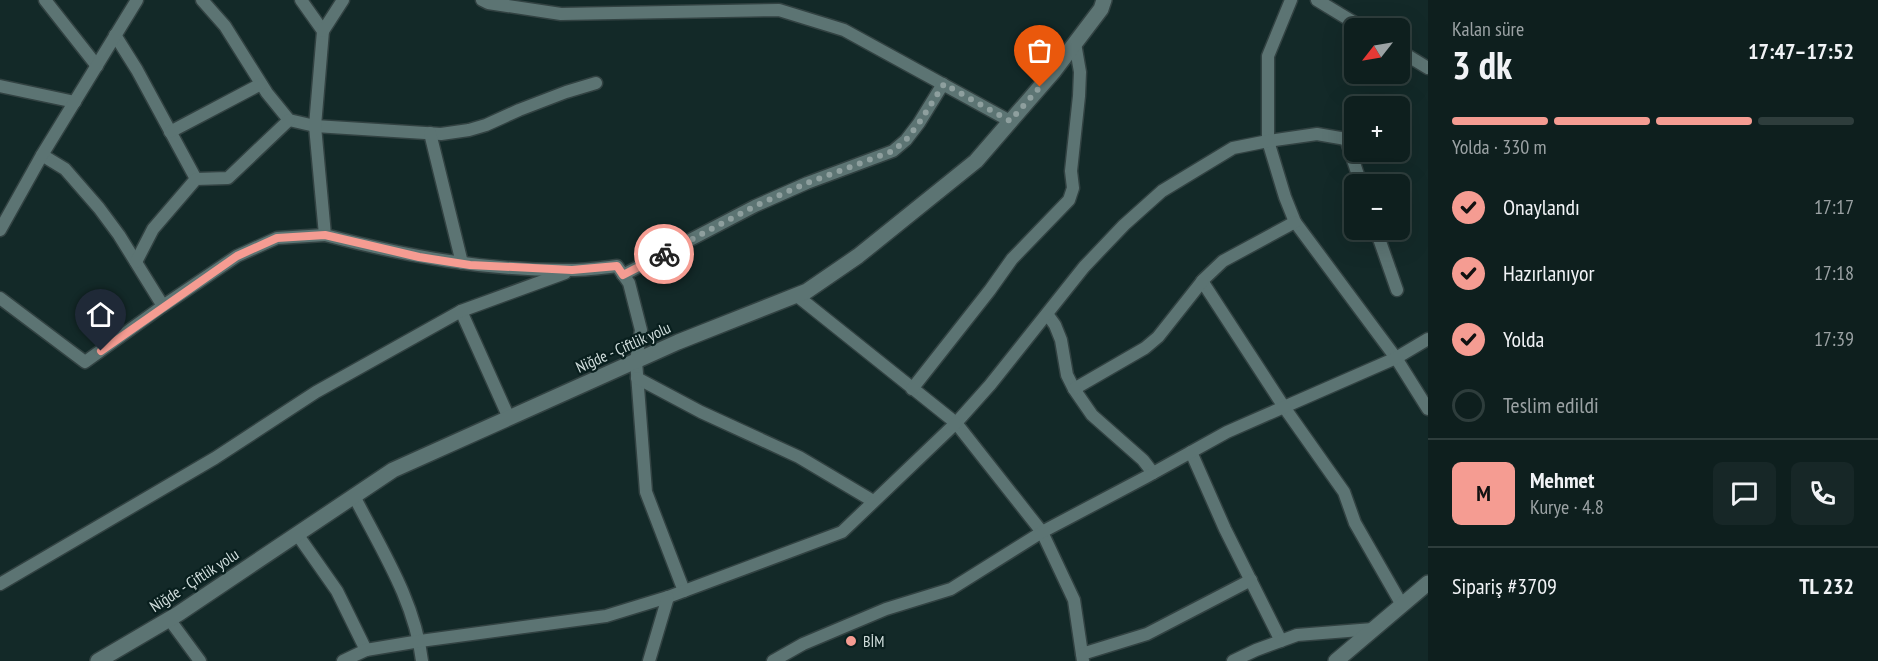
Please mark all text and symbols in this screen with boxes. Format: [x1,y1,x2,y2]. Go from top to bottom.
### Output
text: Kalan süre [1452,16,1524,42]
north arrow [1344,18,1410,84]
map controls [1344,18,1410,240]
pin [1014,25,1065,87]
icon: bag [1023,34,1056,67]
text: 17:47–17:52 [1748,37,1854,65]
text: 3 dk [1452,39,1512,90]
button: + [1344,96,1410,162]
text: Yolda · 330 m [1452,134,1547,160]
button: − [1344,174,1410,240]
icon: check [1452,191,1485,224]
text: Onaylandı [1503,193,1580,221]
text: 17:17 [1814,194,1854,220]
courier [634,224,694,284]
icon: bike [648,238,681,271]
icon: check [1452,257,1485,290]
text: Hazırlanıyor [1503,259,1594,287]
text: 17:18 [1814,260,1854,286]
pin [75,289,126,351]
icon: home [84,298,117,331]
street label: Niğde - Çiftlik yolu [572,317,674,377]
icon: check [1452,323,1485,356]
text: Yolda [1503,325,1544,353]
text: 17:39 [1814,326,1854,352]
text: Teslim edildi [1503,391,1599,419]
button: chat [1713,462,1776,525]
button: phone [1791,462,1854,525]
text: Mehmet [1530,466,1594,494]
text: M [1476,479,1491,507]
text: Kurye · 4.8 [1530,494,1604,520]
street label: Niğde - Çiftlik yolu [146,544,242,616]
text: Sipariş #3709 [1452,572,1557,600]
text: TL 232 [1799,572,1854,600]
place label: BİM [863,631,884,651]
marker: BİM [844,634,858,648]

